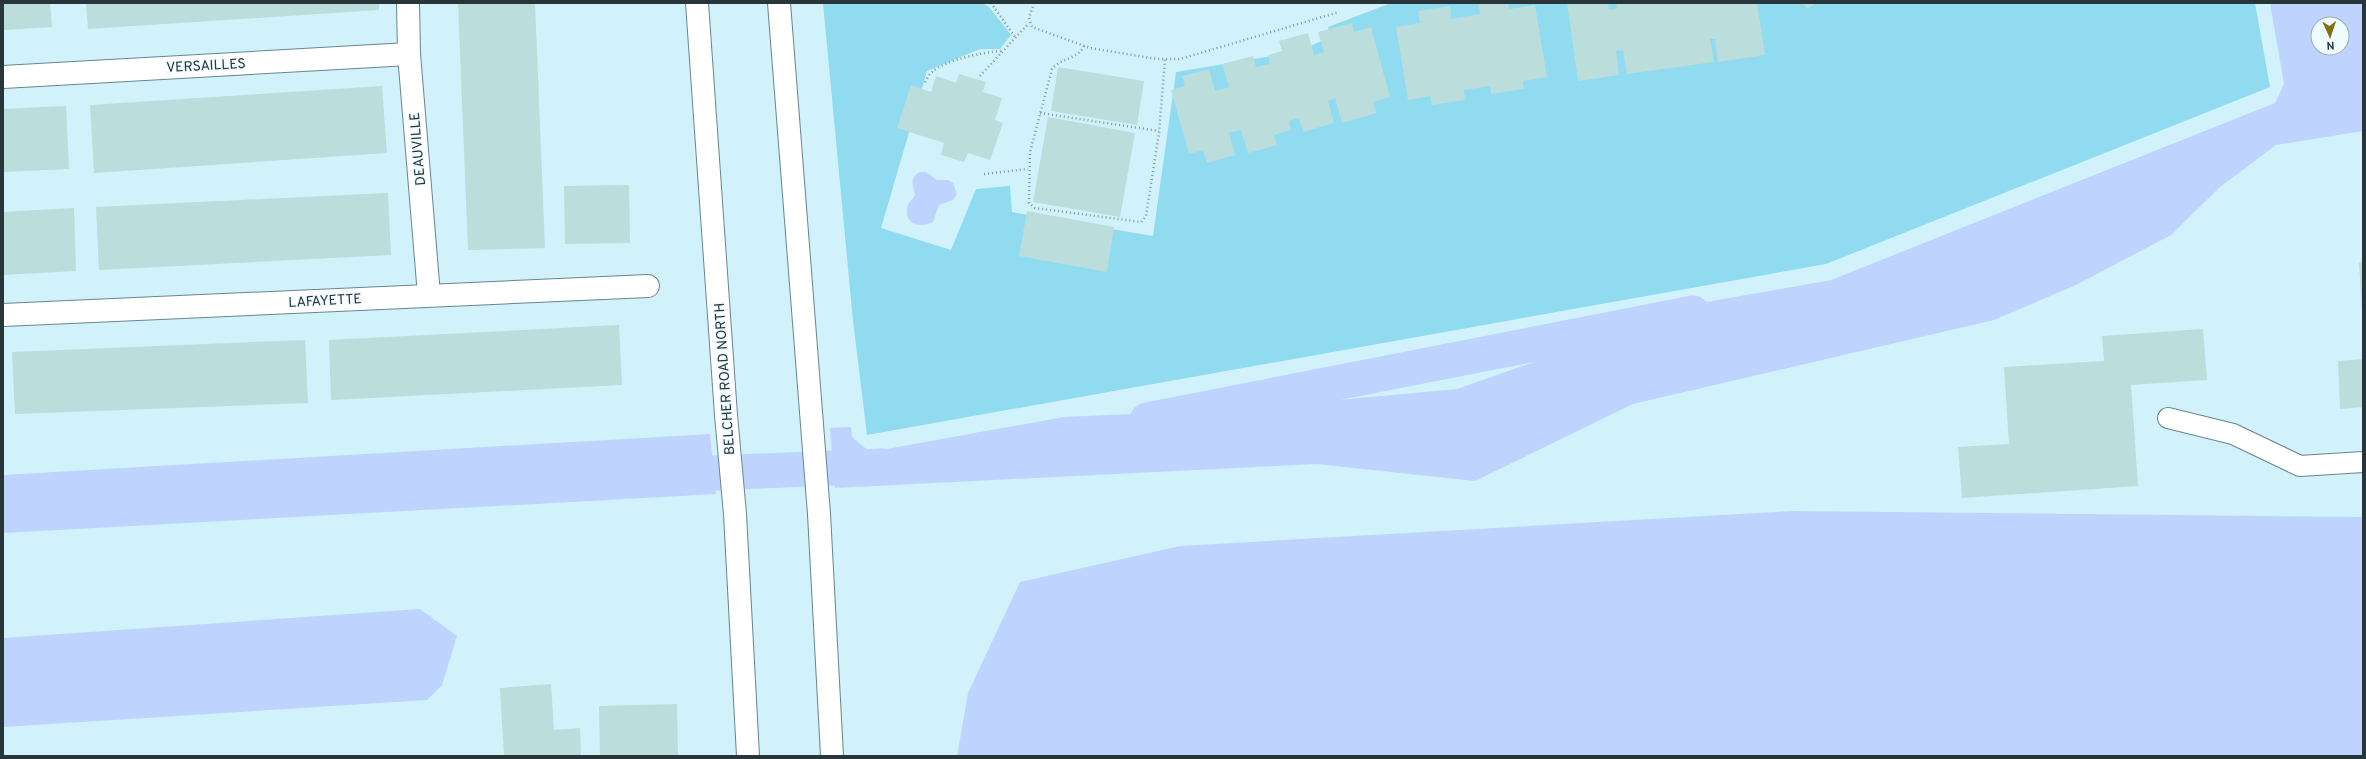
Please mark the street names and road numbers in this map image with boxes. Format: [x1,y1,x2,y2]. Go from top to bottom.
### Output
street label: VERSAILLES [166,56,246,77]
street label: DEAUVILLE [407,111,430,186]
street label: LAFAYETTE [288,291,362,312]
street label: BELCHER ROAD NORTH [712,302,739,456]

